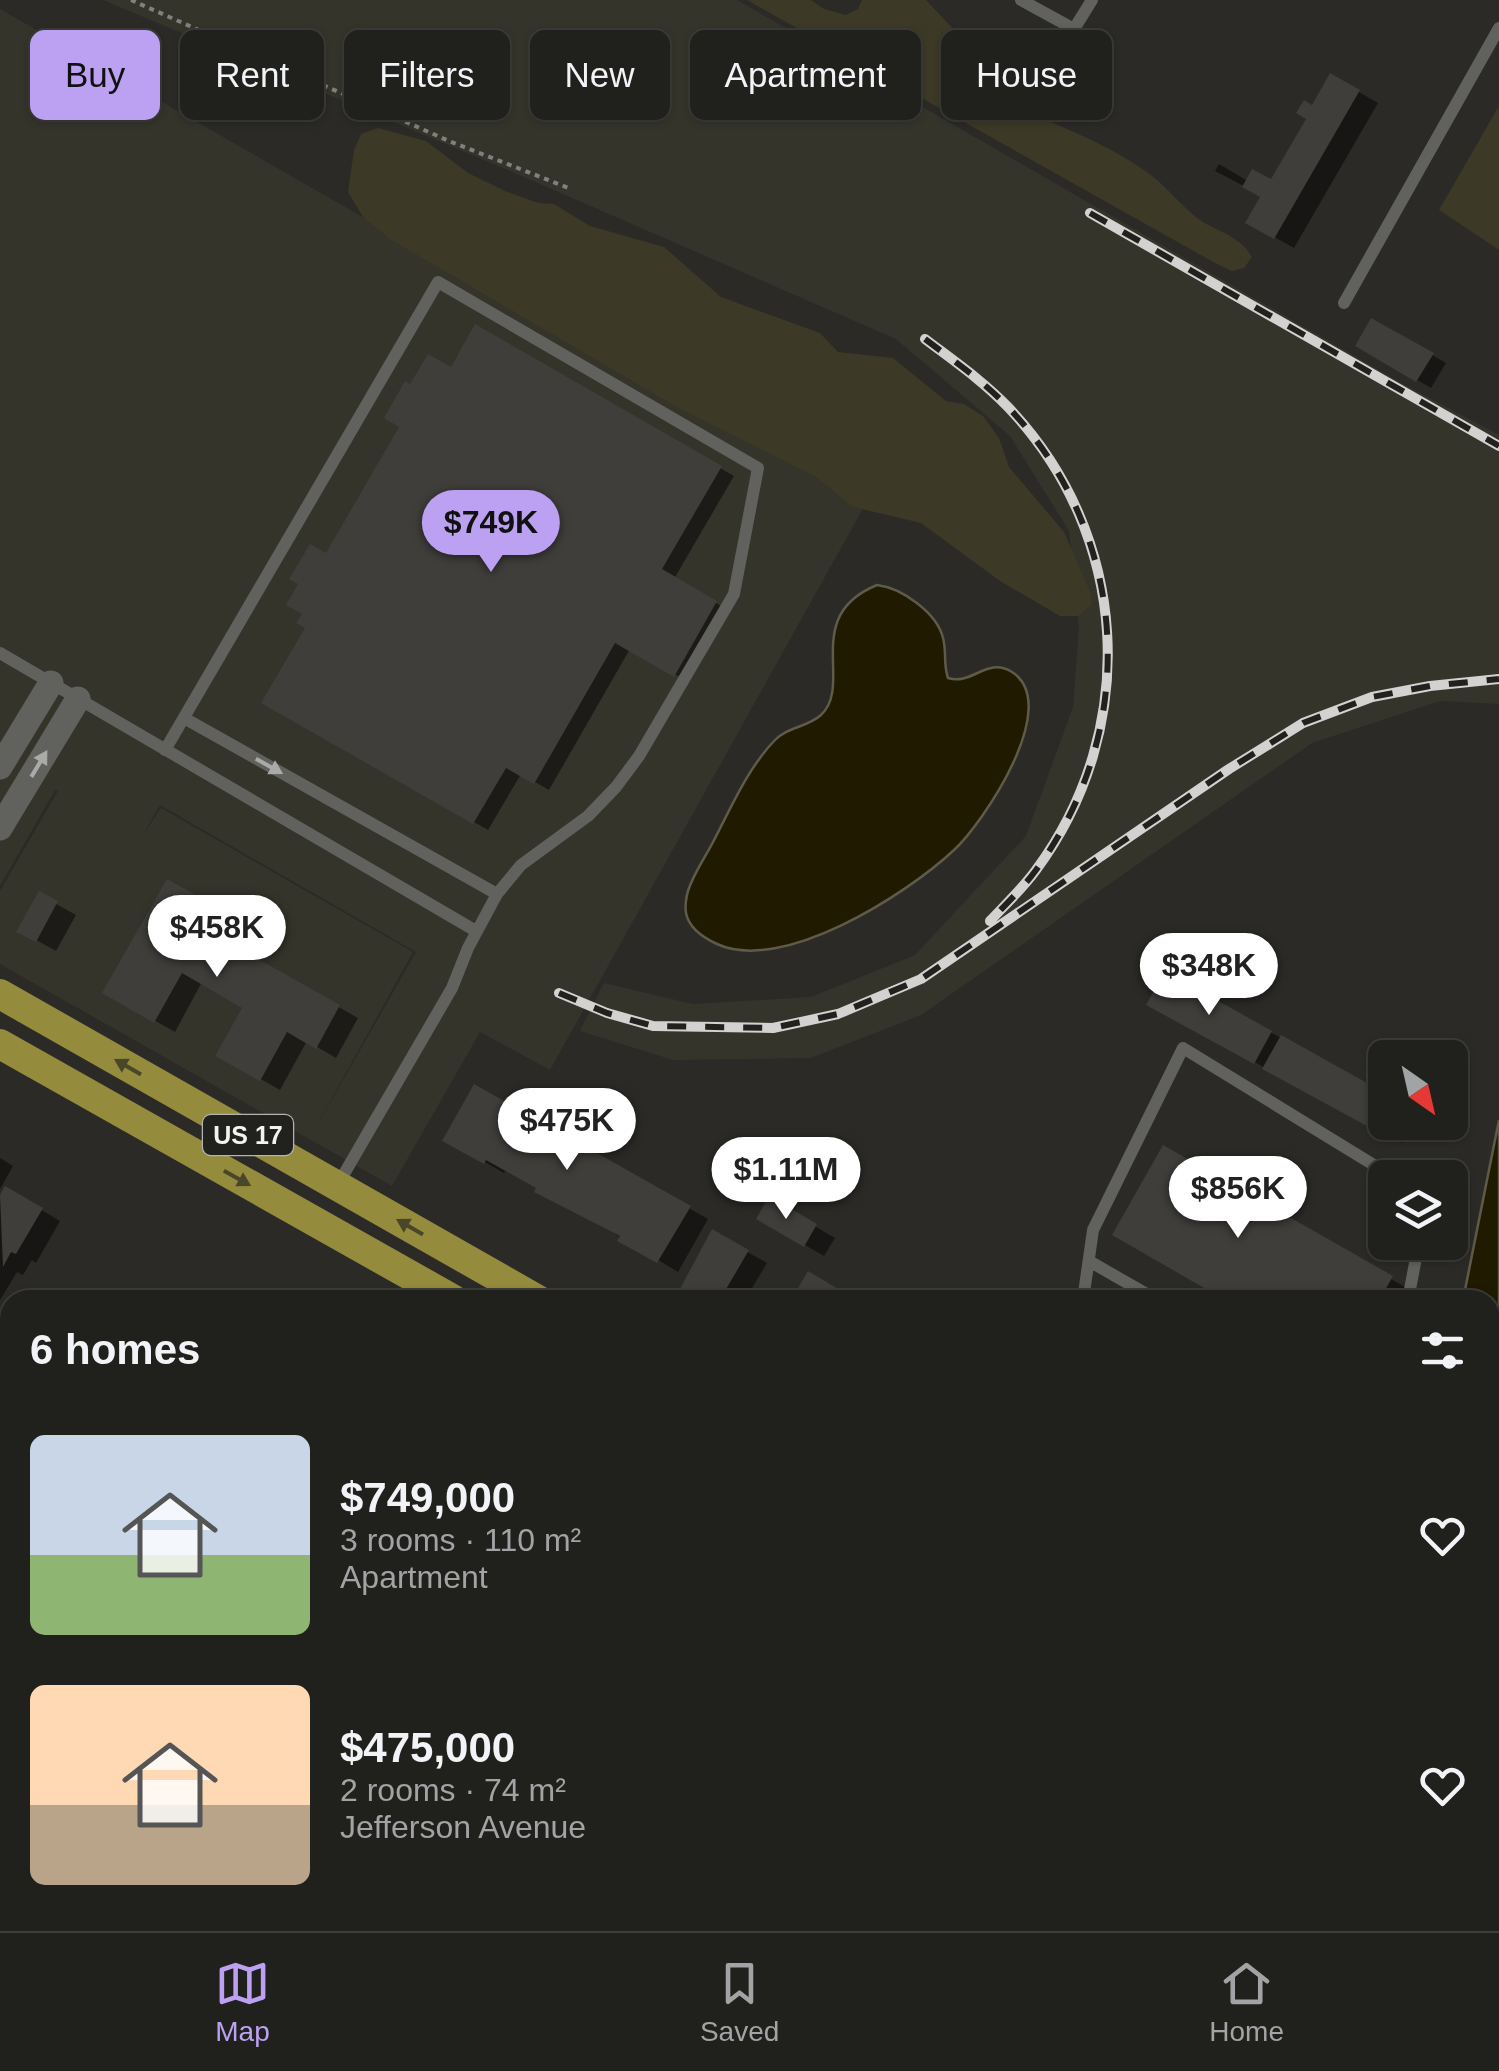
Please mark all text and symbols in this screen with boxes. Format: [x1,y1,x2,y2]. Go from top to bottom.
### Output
chip: Buy [30,30,160,120]
chip: Rent [180,30,324,120]
chip: Filters [344,30,510,120]
chip: New [530,30,670,120]
chip: Apartment [690,30,921,120]
chip: House [941,30,1112,120]
pin: $749K [421,490,561,575]
text: $749K [444,504,538,540]
one-way arrow [29,750,48,777]
one-way arrow [255,756,283,774]
pin: $458K [147,895,287,980]
text: $458K [170,909,264,945]
pin: $348K [1139,933,1279,1018]
text: $348K [1162,947,1256,983]
north arrow [1368,1040,1468,1140]
map controls [1368,1040,1468,1260]
one-way arrow [114,1058,142,1076]
pin: $475K [497,1088,637,1173]
text: $475K [520,1102,614,1138]
road number: US 17 [203,1115,293,1155]
pin: $1.11M [705,1137,867,1222]
text: $1.11M [734,1151,838,1187]
pin: $856K [1168,1156,1308,1241]
button: layers [1368,1160,1468,1260]
one-way arrow [223,1169,251,1187]
text: $856K [1191,1170,1285,1206]
one-way arrow [396,1219,425,1236]
icon: filters [1415,1323,1470,1378]
text: 6 homes [30,1326,200,1373]
text: $749,000 [340,1474,515,1521]
icon: home [110,1475,230,1595]
icon: heart [1415,1508,1470,1563]
text: 3 rooms · 110 m² [340,1522,581,1558]
text: Apartment [340,1559,488,1595]
text: $475,000 [340,1724,515,1771]
icon: home [110,1725,230,1845]
icon: heart [1415,1758,1470,1813]
text: 2 rooms · 74 m² [340,1772,566,1808]
text: Jefferson Avenue [340,1809,586,1845]
tab: Map [215,1956,270,2048]
tab: Saved [700,1956,779,2048]
tab: Home [1209,1956,1284,2048]

